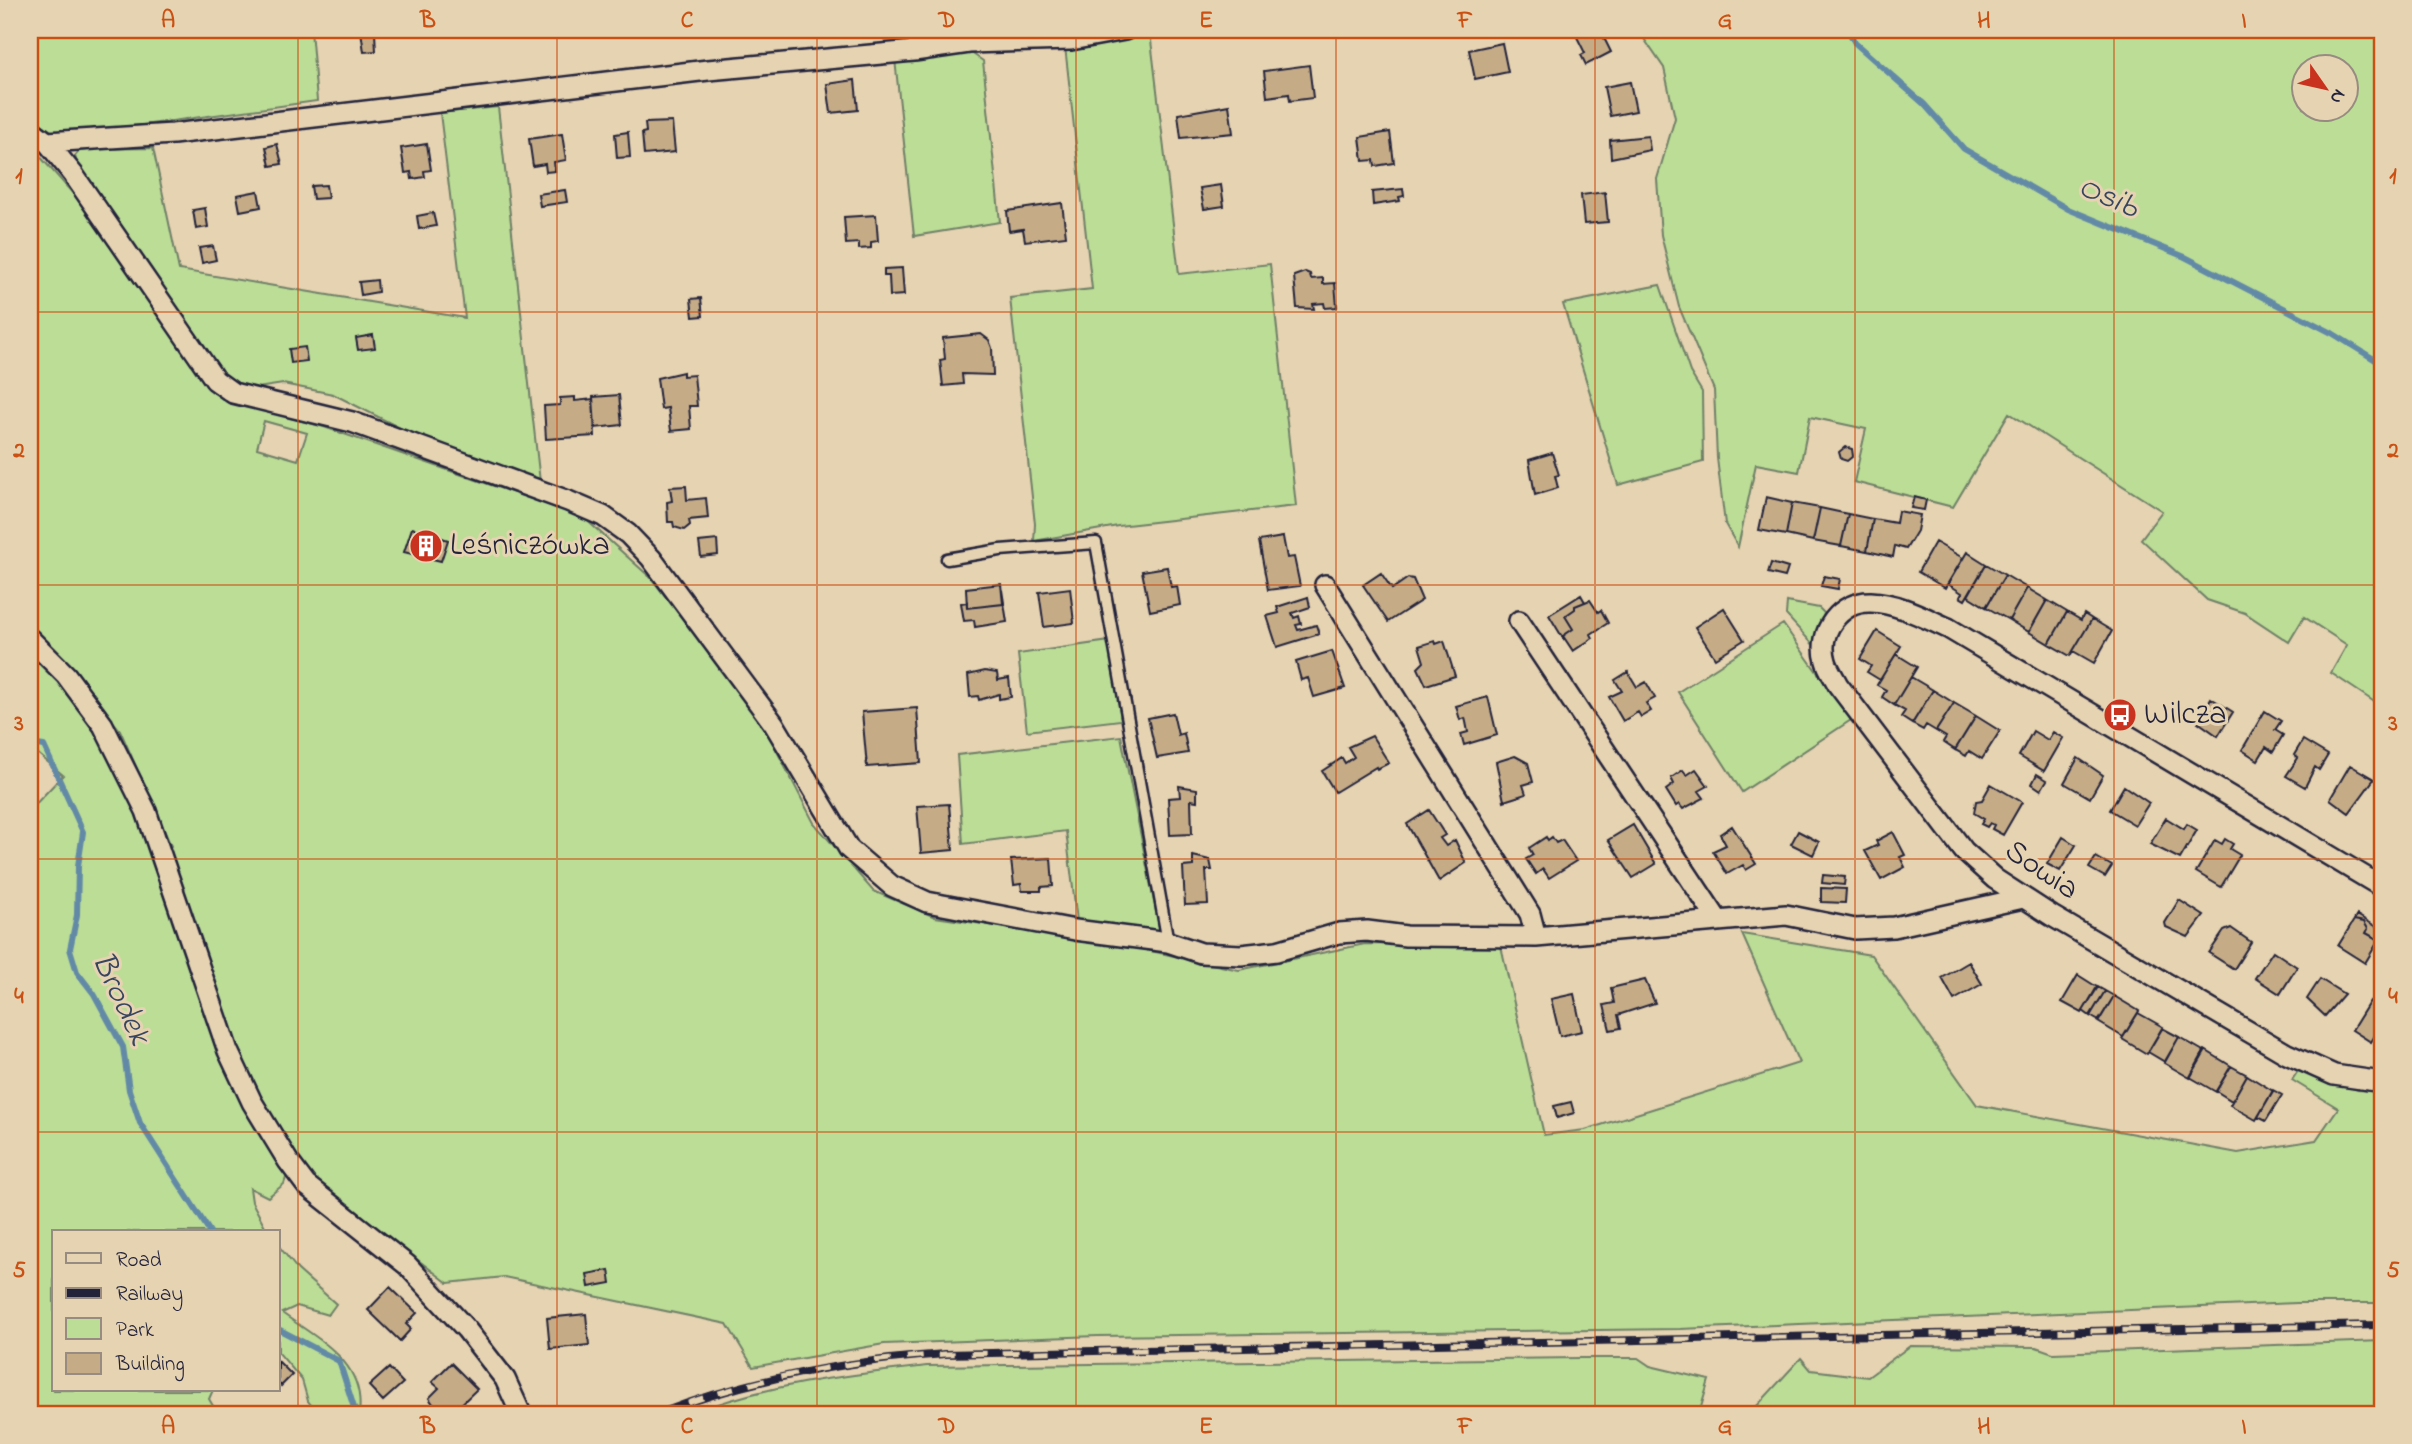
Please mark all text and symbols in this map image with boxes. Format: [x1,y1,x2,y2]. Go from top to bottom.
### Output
text: A [161,5,175,38]
text: B [419,5,436,38]
text: C [681,5,694,38]
text: D [938,5,955,38]
text: E [1199,5,1213,38]
text: F [1457,5,1473,38]
text: G [1718,5,1732,38]
text: H [1977,5,1991,38]
text: I [2241,5,2247,38]
north arrow [2290,52,2360,122]
text: N [2322,83,2352,109]
text: 1 [15,161,23,194]
text: 1 [2389,161,2397,194]
water label: Osib [2070,164,2147,233]
text: 2 [12,435,25,468]
text: 2 [2386,435,2399,468]
place label: Leśniczówka [450,523,610,570]
building icon: Leśniczówka [407,527,445,565]
place label: Wilcza [2144,692,2226,739]
bus stop icon: Wilcza [2101,696,2139,734]
text: 3 [13,708,24,741]
text: 3 [2387,708,2398,741]
street label: Sowia [1994,829,2088,913]
water label: Brodek [78,945,163,1055]
text: 4 [14,981,24,1014]
text: 4 [2388,981,2398,1014]
legend [52,1230,280,1392]
text: Road [116,1246,162,1276]
text: 5 [12,1255,26,1288]
text: 5 [2386,1255,2400,1288]
text: Railway [116,1280,183,1312]
text: Park [116,1316,155,1346]
text: Building [115,1350,185,1382]
text: A [161,1411,175,1444]
text: B [419,1411,436,1444]
text: C [681,1411,694,1444]
text: D [938,1411,955,1444]
text: E [1199,1411,1213,1444]
text: F [1457,1411,1473,1444]
text: G [1718,1411,1732,1444]
text: H [1977,1411,1991,1444]
text: I [2241,1411,2247,1444]

